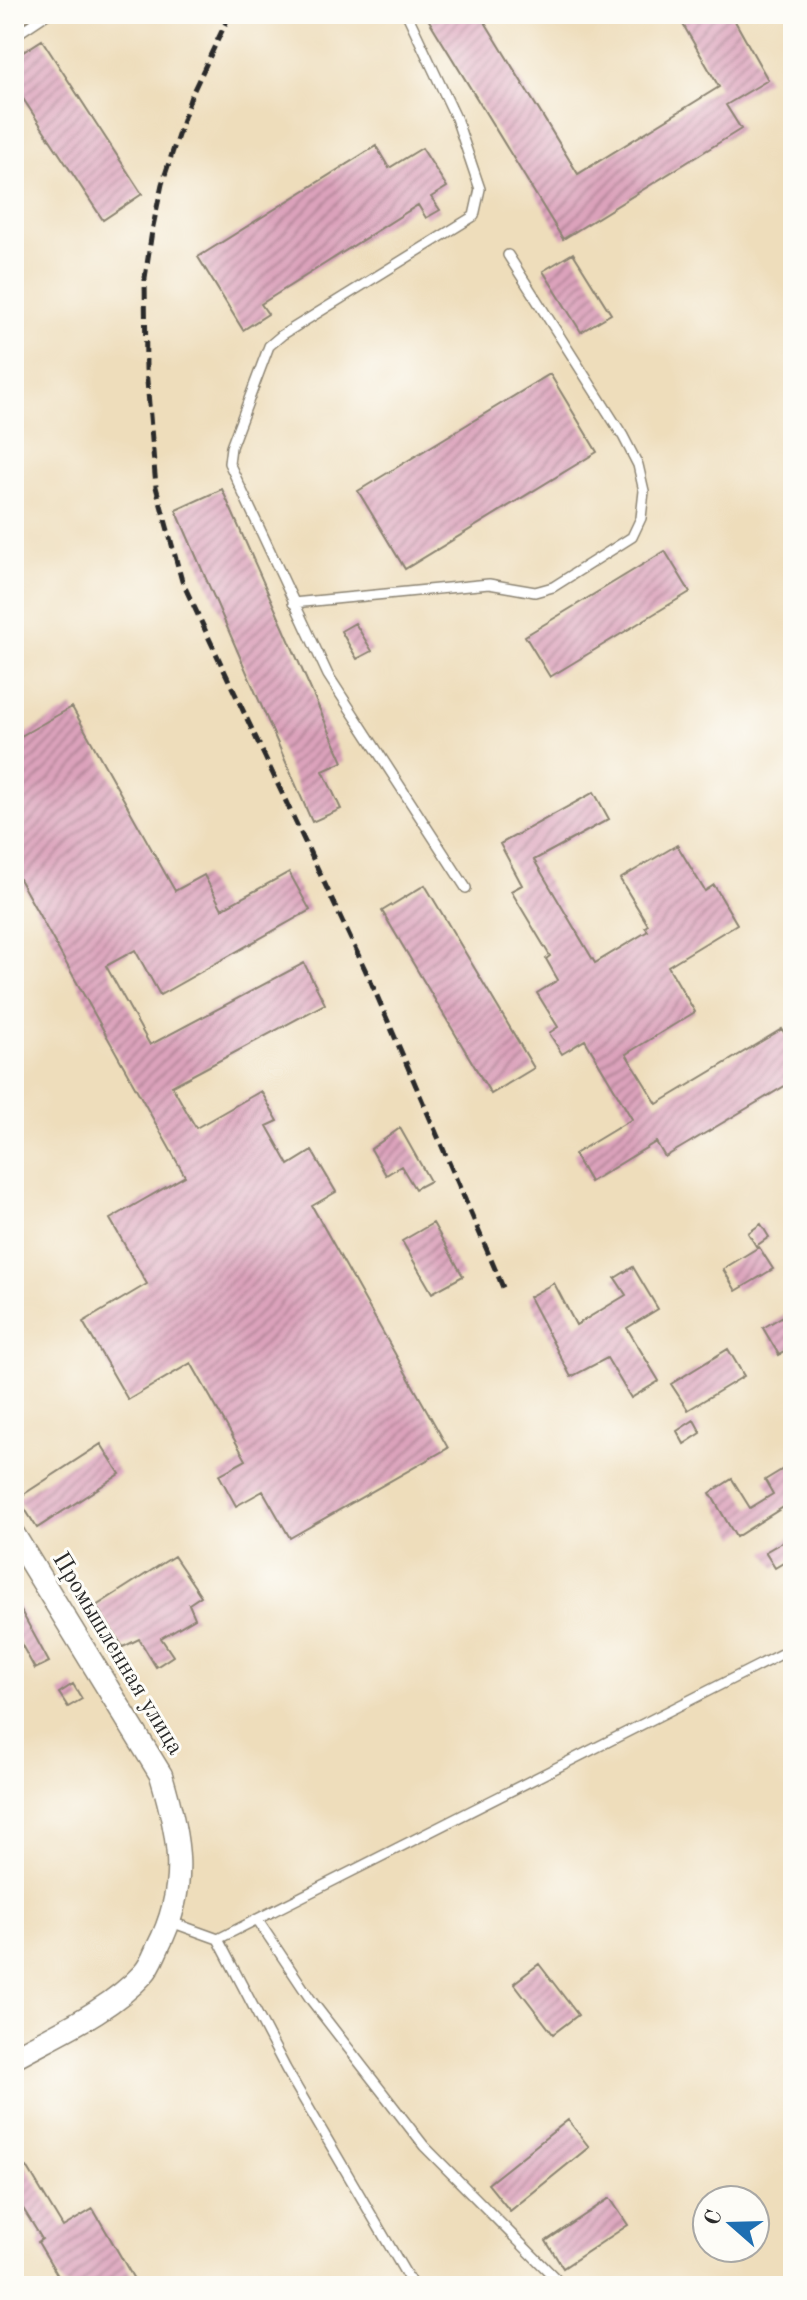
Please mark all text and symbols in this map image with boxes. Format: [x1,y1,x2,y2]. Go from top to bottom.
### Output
street label: Промышленная улица [47,1548,187,1760]
north arrow [691,2184,771,2264]
text: С [701,2207,727,2228]

